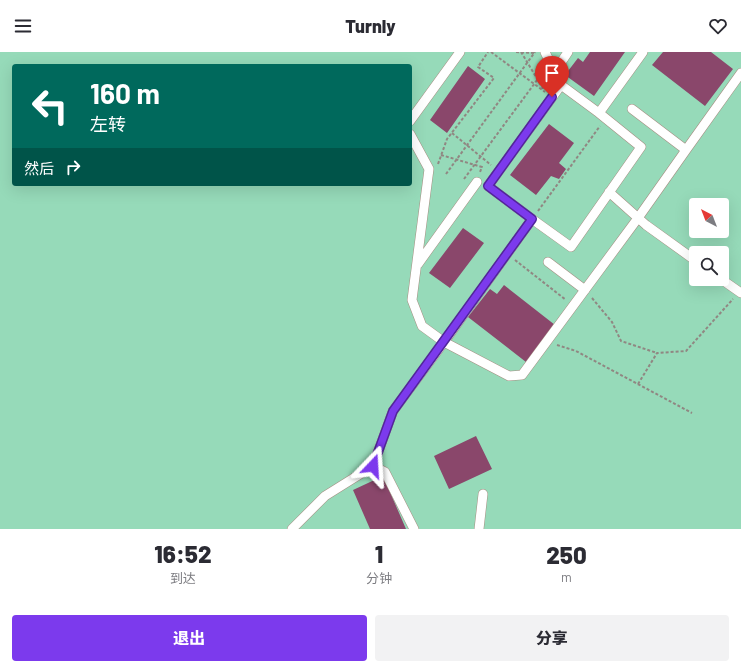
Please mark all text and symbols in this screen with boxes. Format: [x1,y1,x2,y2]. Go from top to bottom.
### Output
icon: menu [12,15,34,37]
text: Turnly [345,15,396,37]
icon: heart [707,15,729,37]
pin [535,56,569,97]
icon: arrive [541,62,563,84]
text: 160 m [90,76,160,110]
icon: left [24,80,76,132]
text: 左转 [90,113,126,135]
icon: right [62,156,84,178]
text: 然后 [24,159,54,177]
north arrow [689,198,729,238]
map controls [689,198,729,286]
button: search [689,246,729,286]
position arrow [352,445,394,487]
text: 16:52 [154,539,212,568]
text: 1 [375,539,383,568]
text: 250 [546,540,587,569]
text: m [561,569,572,585]
text: 到达 [170,570,196,586]
text: 分钟 [366,570,392,586]
button: 退出 [12,615,367,661]
button: 分享 [375,615,729,661]

